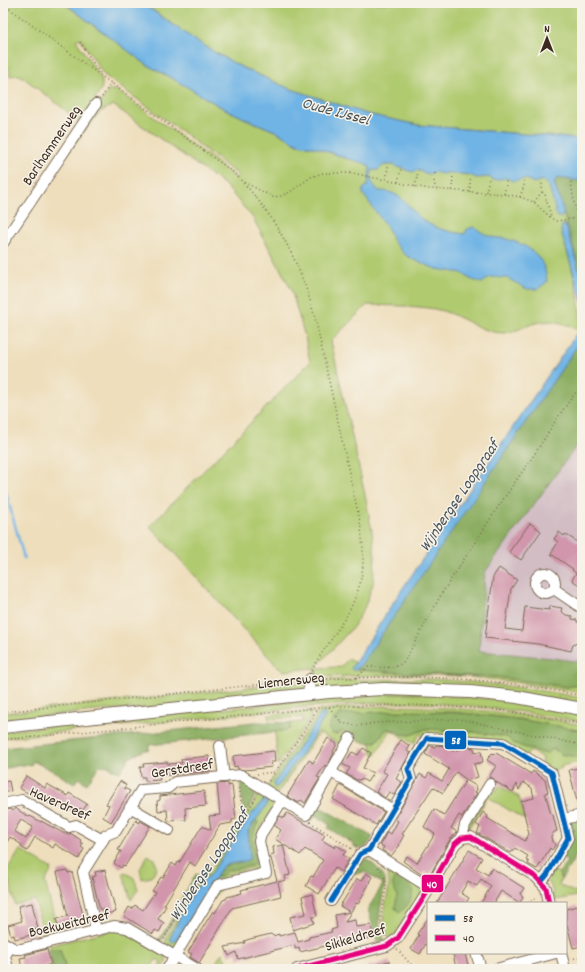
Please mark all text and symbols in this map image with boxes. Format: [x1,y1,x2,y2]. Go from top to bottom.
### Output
north arrow [527,18,567,58]
text: N [544,22,550,38]
water label: Oude IJssel [299,92,373,133]
street label: Barlhammerweg [18,102,88,191]
water label: Wijnbergse Loopgraaf [414,433,508,557]
street label: Liemersweg [257,668,326,696]
line badge: 58 [444,730,467,750]
text: 58 [451,734,461,750]
street label: Gerstdreef [150,754,216,786]
street label: Haverdreef [25,782,94,828]
water label: Wijnbergse Loopgraaf [164,802,258,926]
line badge: 40 [421,874,444,893]
text: 40 [427,878,437,894]
legend [427,902,567,954]
street label: Boekweitdreef [27,905,113,945]
text: 58 [463,911,474,928]
street label: Sikkeldreef [322,919,390,959]
text: 40 [463,931,475,948]

